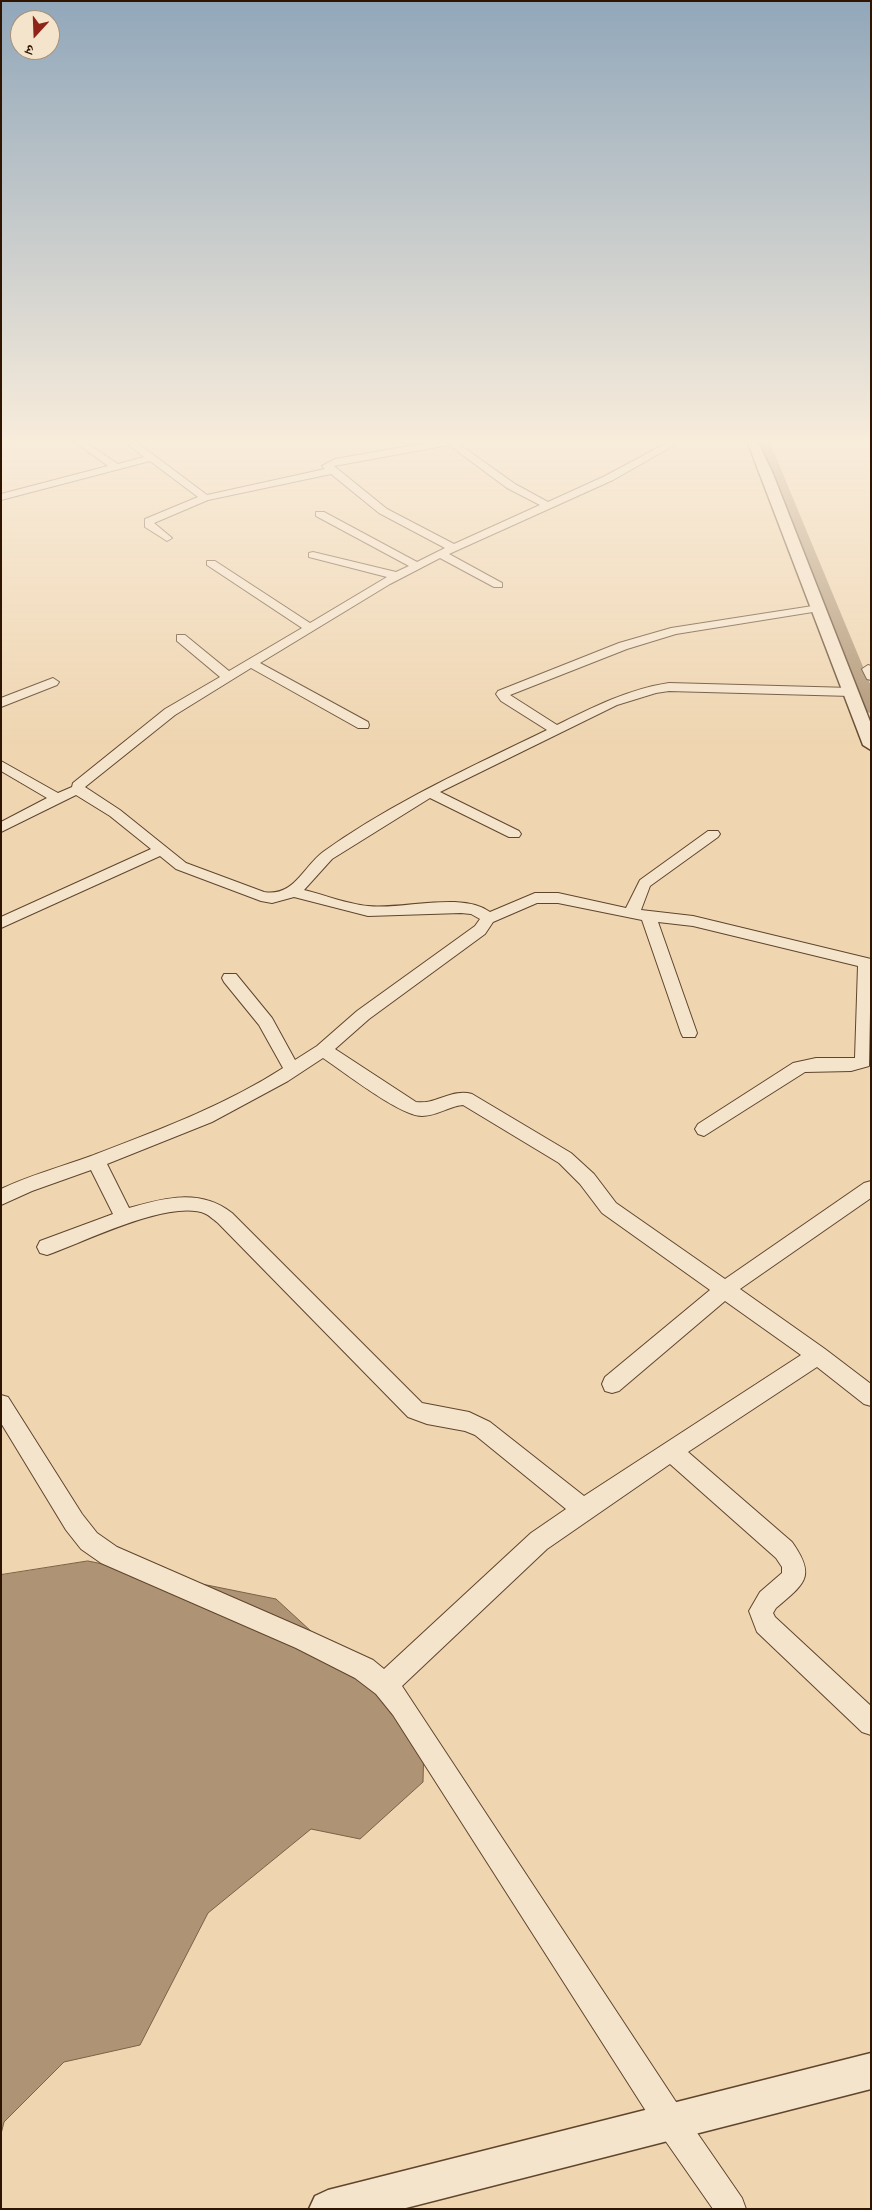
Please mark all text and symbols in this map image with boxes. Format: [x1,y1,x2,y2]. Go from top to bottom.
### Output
north arrow [10,10,60,60]
text: उ [23,38,37,59]

